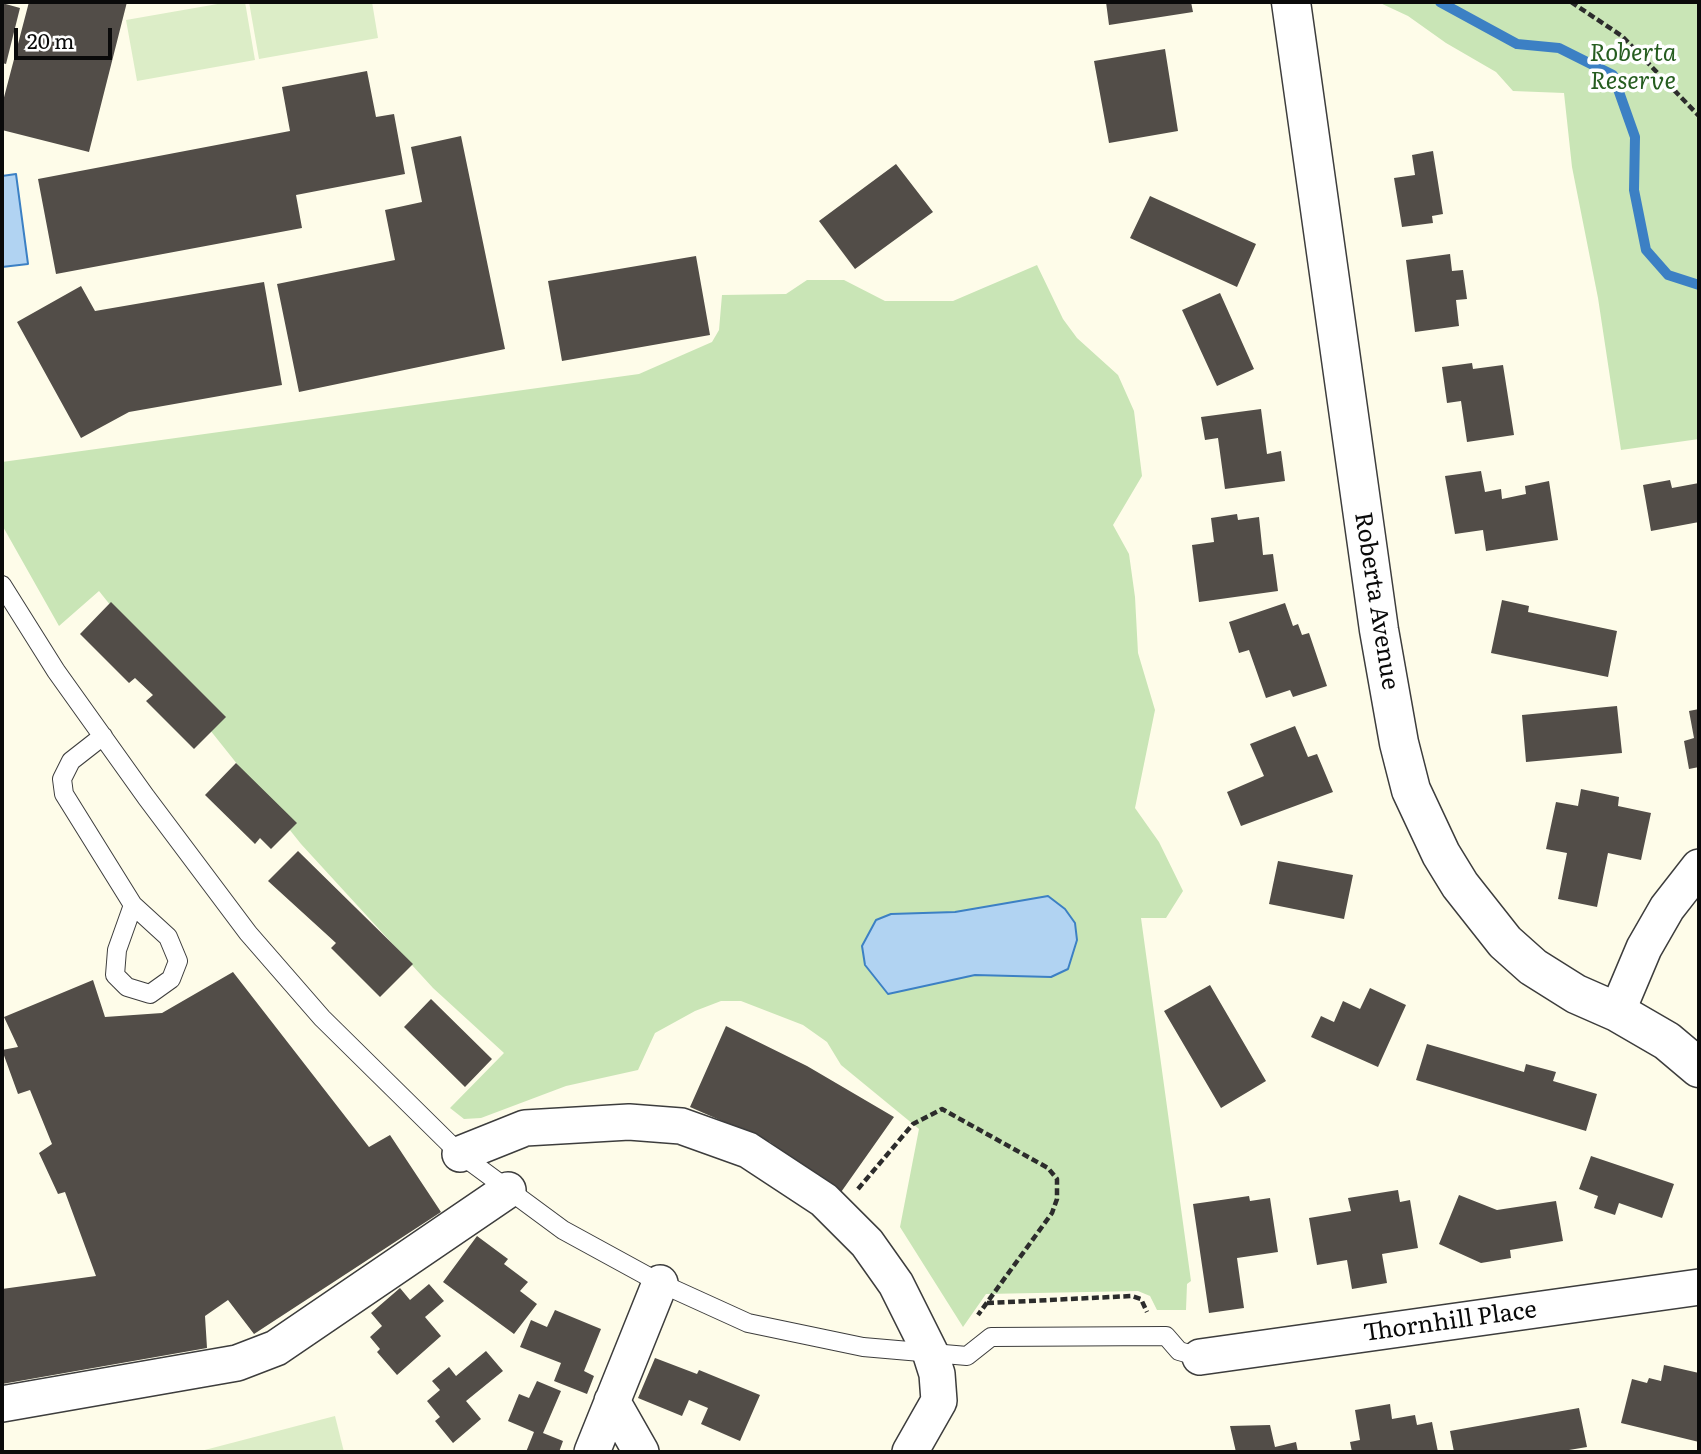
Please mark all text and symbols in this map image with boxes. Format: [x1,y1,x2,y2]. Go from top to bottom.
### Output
scale bar [18,14,116,58]
text: 20 m [27,24,74,55]
park label: Roberta Reserve [1590,40,1676,96]
street label: Roberta Avenue [1348,510,1404,692]
street label: Thornhill Place [1361,1296,1539,1348]

